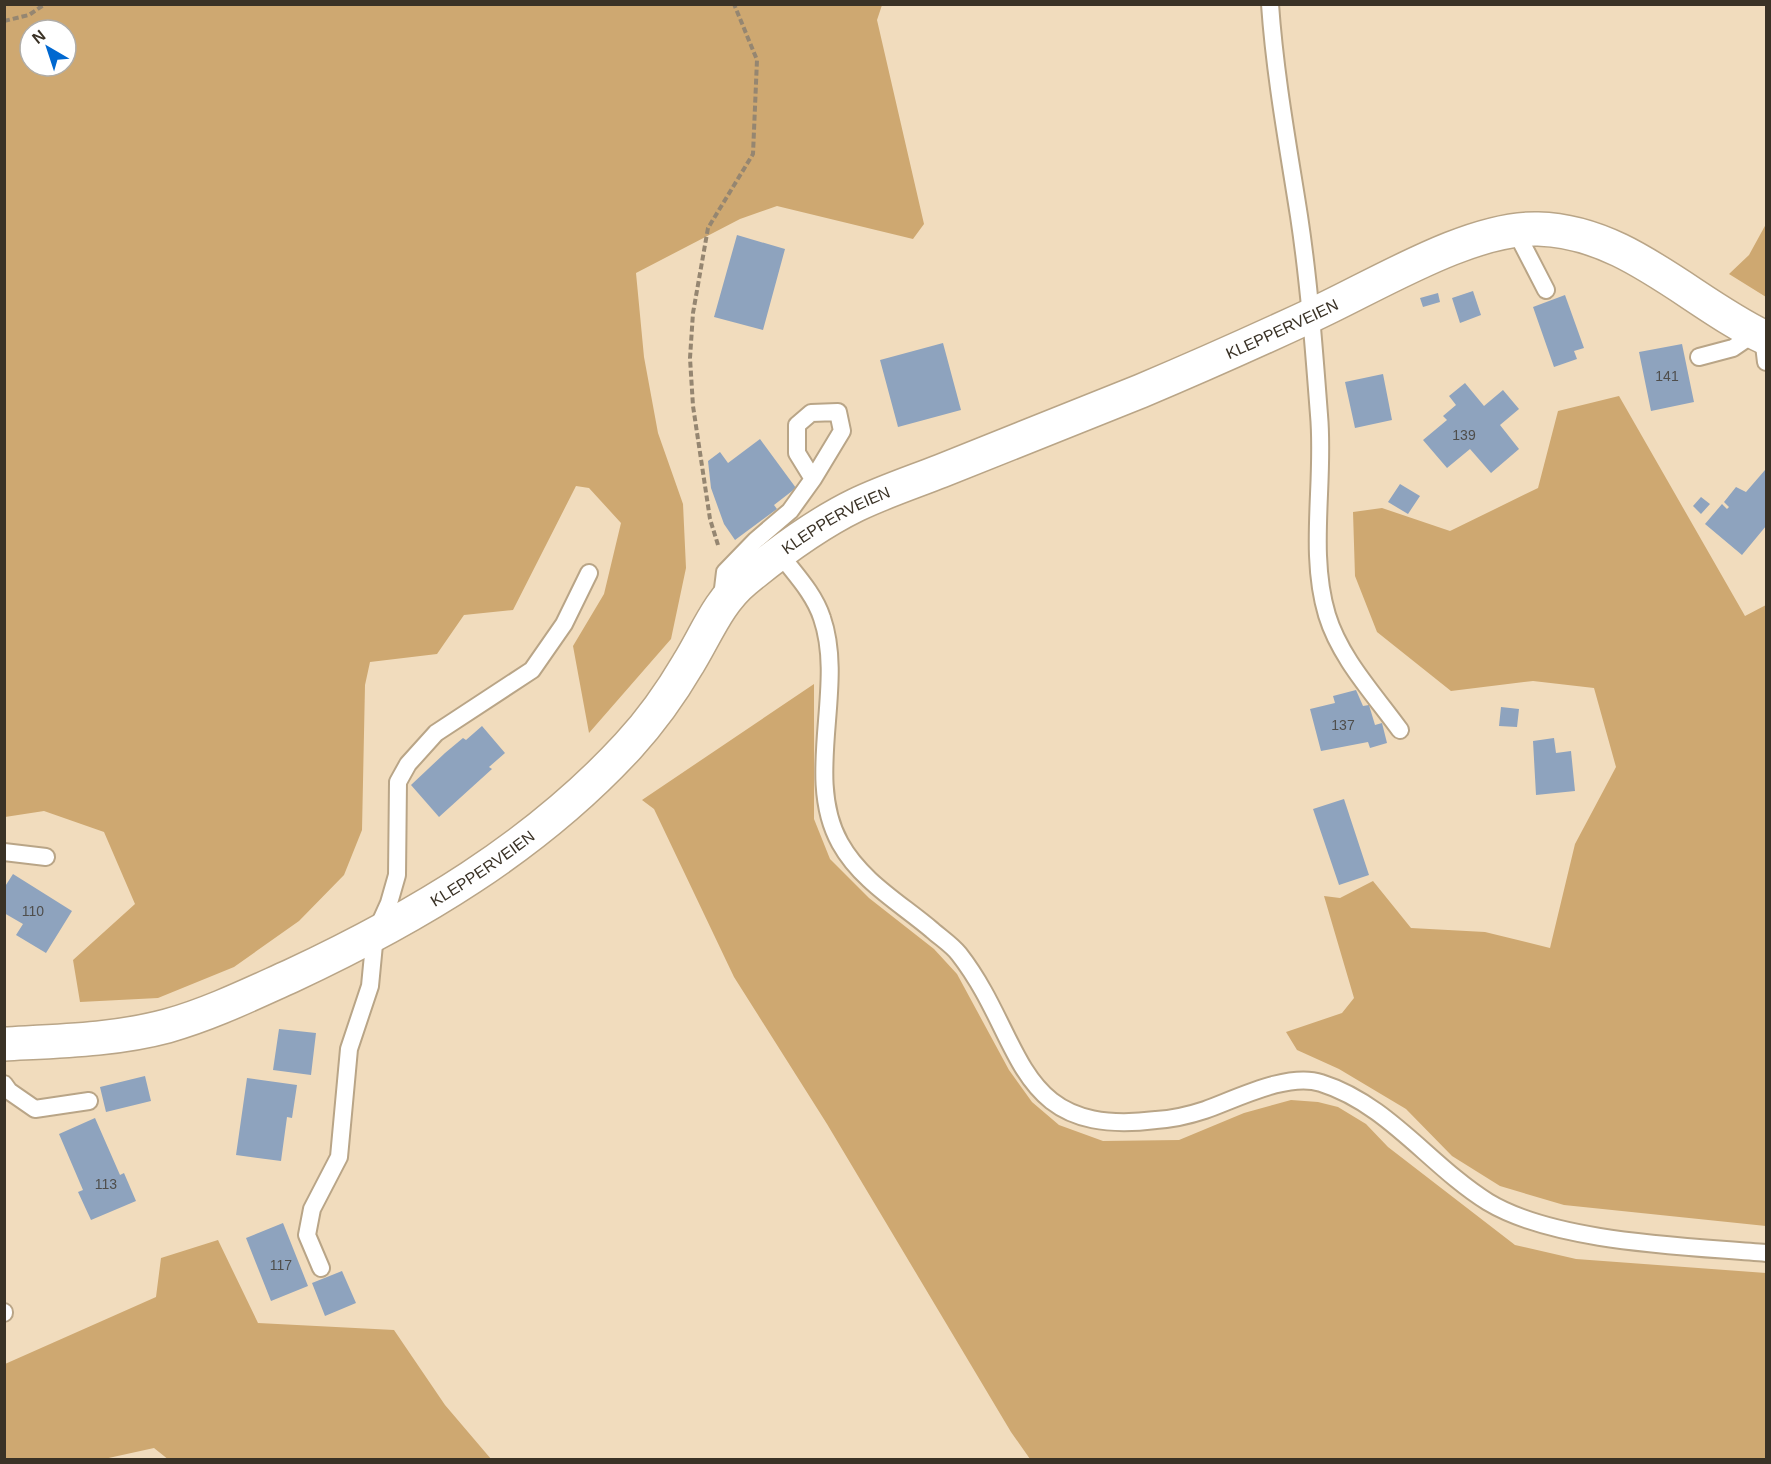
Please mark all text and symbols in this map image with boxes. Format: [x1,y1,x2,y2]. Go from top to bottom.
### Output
north arrow [18,18,78,78]
text: N [29,26,49,47]
street label: KLEPPERVEIEN [1223,295,1341,362]
house number: 141 [1655,368,1679,384]
house number: 139 [1452,427,1476,443]
street label: KLEPPERVEIEN [778,483,892,557]
house number: 137 [1331,717,1355,733]
street label: KLEPPERVEIEN [427,827,537,909]
house number: 110 [22,903,44,919]
house number: 113 [95,1176,117,1192]
house number: 117 [270,1257,292,1273]

